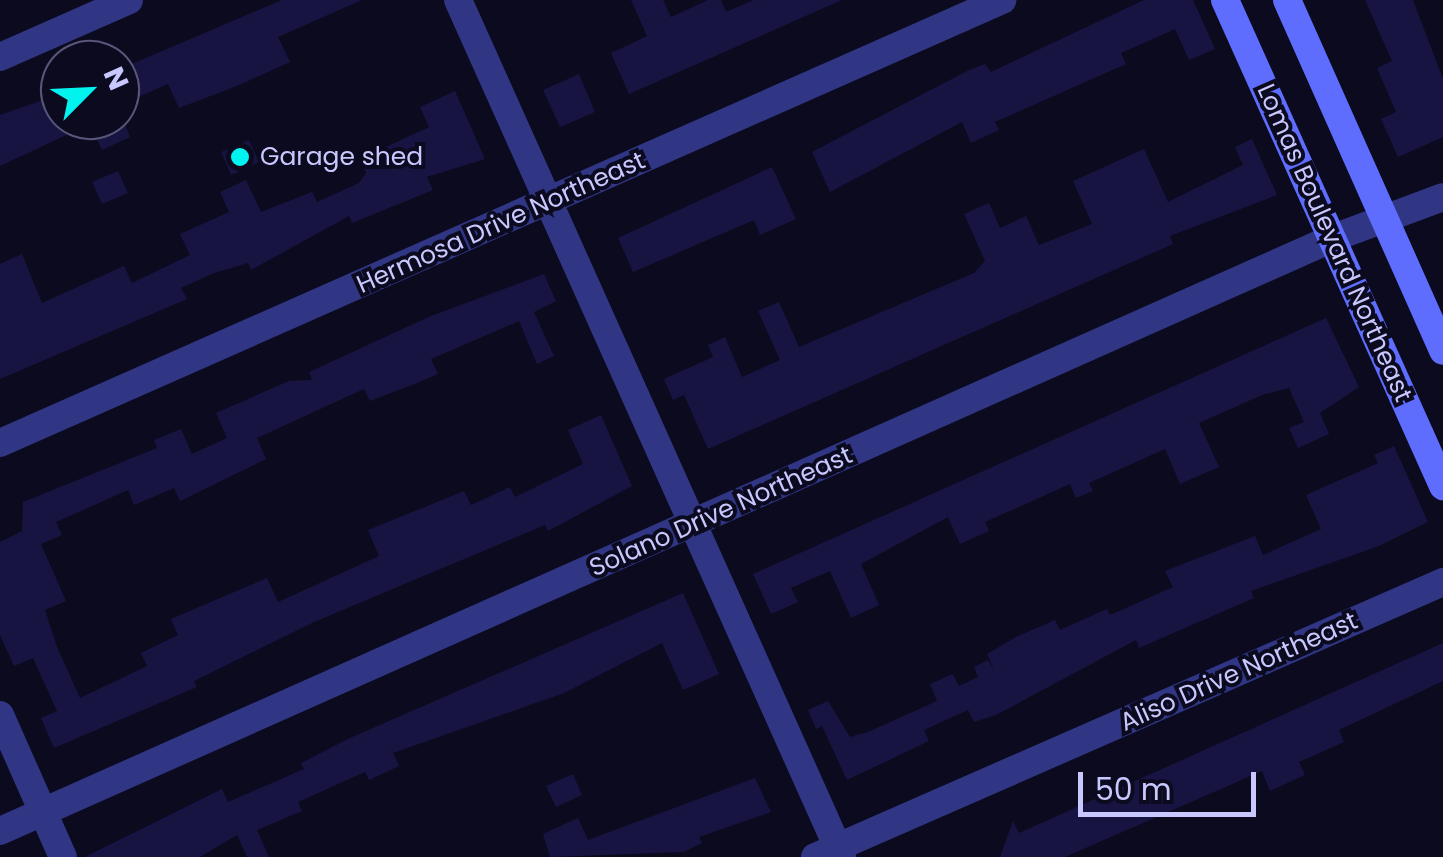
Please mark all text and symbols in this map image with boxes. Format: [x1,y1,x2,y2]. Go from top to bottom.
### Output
north arrow [40,40,140,140]
text: N [94,61,138,96]
street label: Lomas Boulevard Northeast [1250,80,1418,406]
place label: Garage shed [260,142,423,172]
marker: Garage shed [229,146,251,168]
street label: Hermosa Drive Northeast [352,146,650,300]
street label: Solano Drive Northeast [585,440,857,584]
street label: Aliso Drive Northeast [1116,606,1362,738]
scale bar [1083,752,1260,814]
text: 50 m [1095,768,1172,811]

